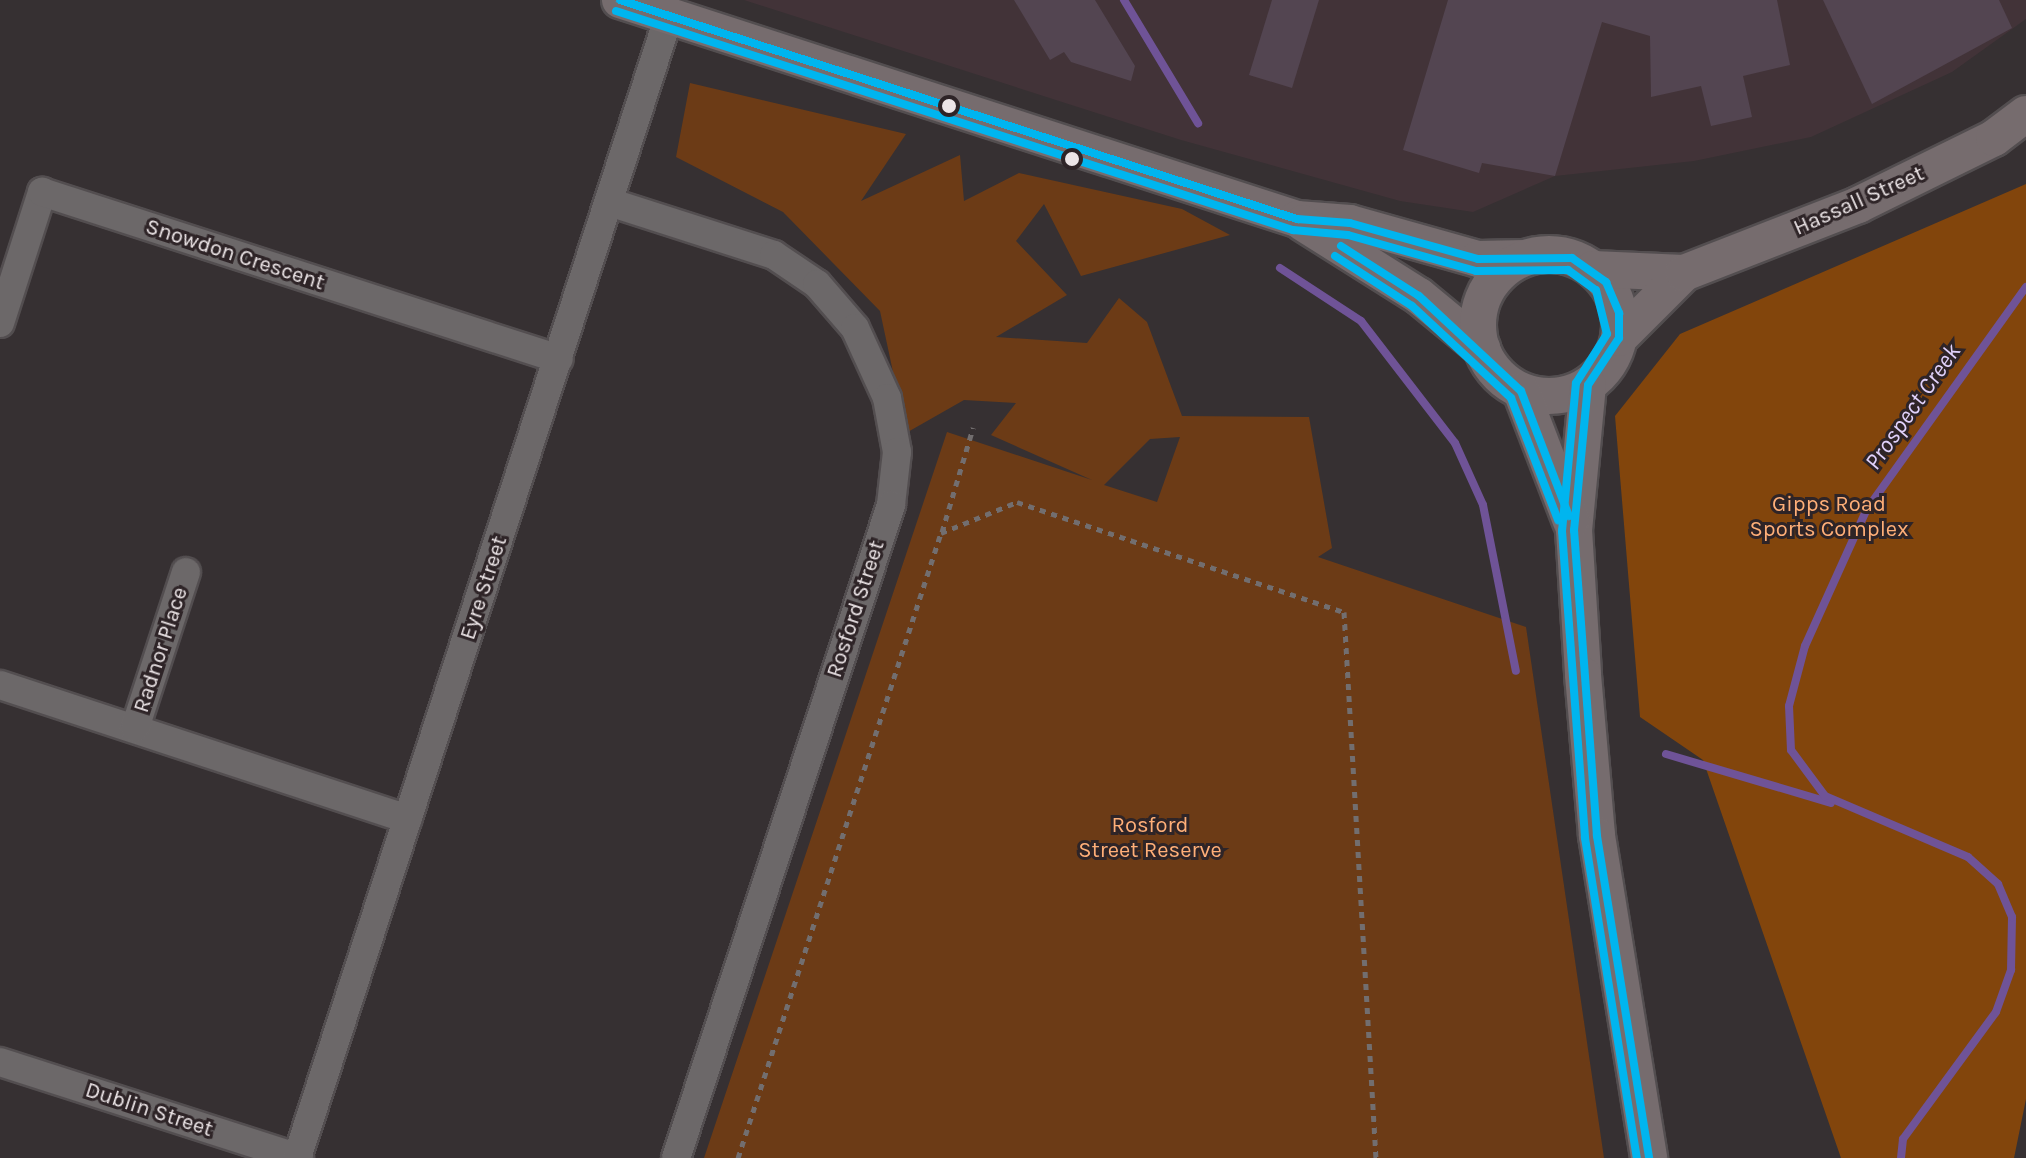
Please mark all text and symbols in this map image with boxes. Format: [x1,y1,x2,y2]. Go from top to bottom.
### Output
unlabelled marker [941,98,957,114]
unlabelled marker [1064,151,1080,167]
street label: Hassall Street [1790,160,1928,242]
street label: Snowdon Crescent [142,214,328,296]
water label: Prospect Creek [1859,338,1967,476]
park label: Gipps Road Sports Complex [1750,491,1908,542]
street label: Eyre Street [455,533,513,643]
street label: Rosford Street [821,537,891,681]
street label: Radnor Place [128,584,194,716]
park label: Rosford Street Reserve [1078,812,1222,864]
street label: Dublin Street [82,1077,216,1143]

